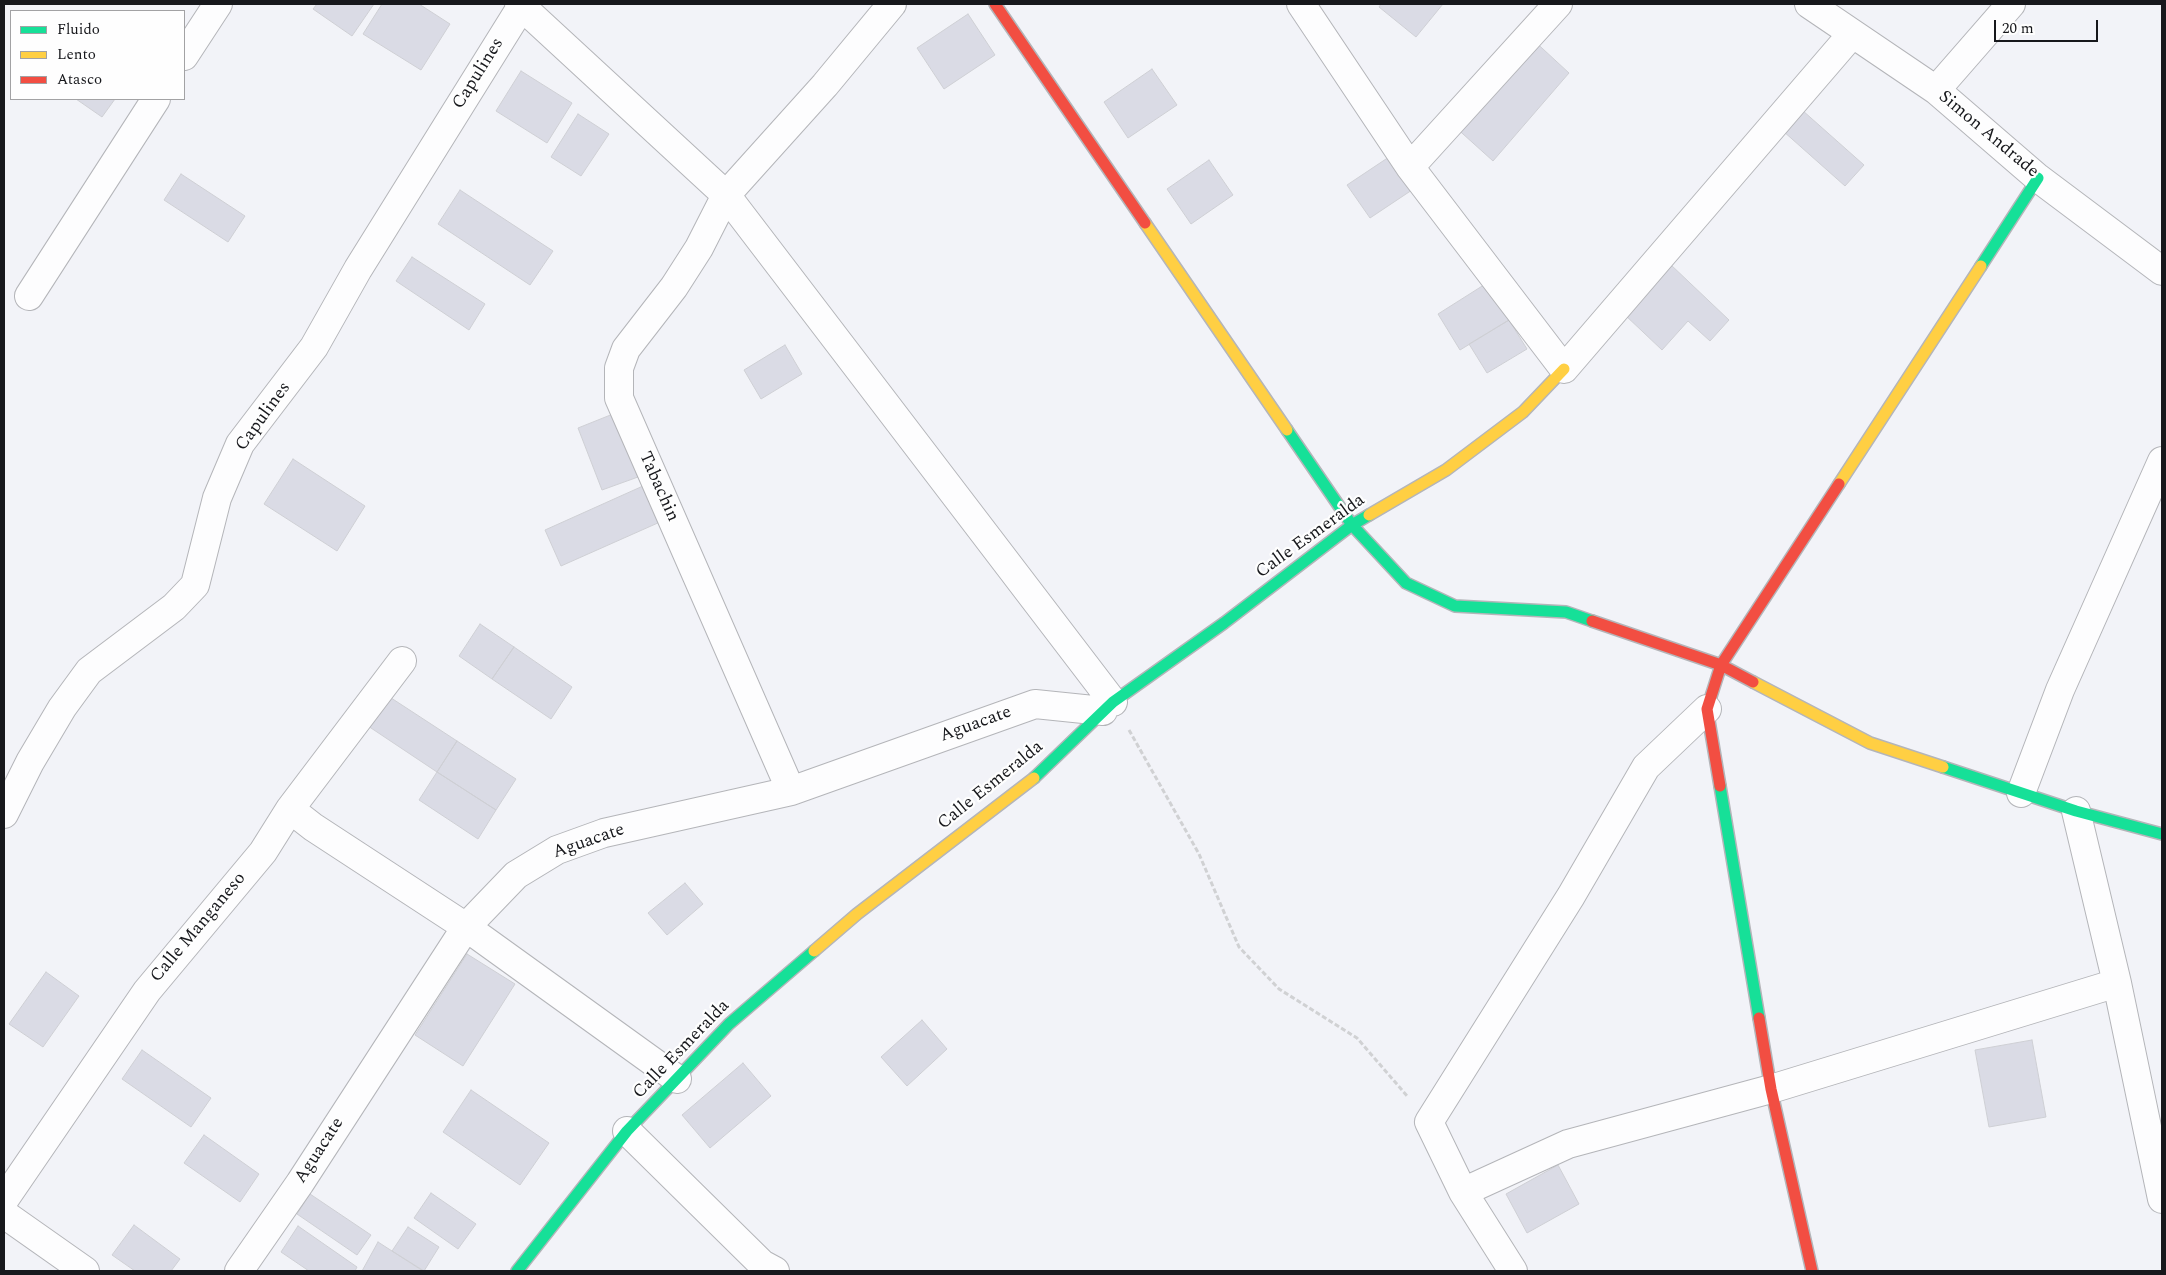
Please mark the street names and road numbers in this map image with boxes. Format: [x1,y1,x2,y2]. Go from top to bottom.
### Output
street label: Capulines [449,34,509,114]
street label: Simon Andrade [1933,87,2043,183]
street label: Capulines [232,378,296,456]
street label: Tabachin [633,449,683,525]
street label: Calle Esmeralda [1252,490,1370,584]
street label: Aguacate [937,702,1015,748]
street label: Calle Esmeralda [934,737,1048,835]
street label: Aguacate [550,820,628,864]
street label: Calle Manganeso [147,869,251,987]
street label: Calle Esmeralda [629,996,735,1104]
street label: Aguacate [291,1114,349,1188]

